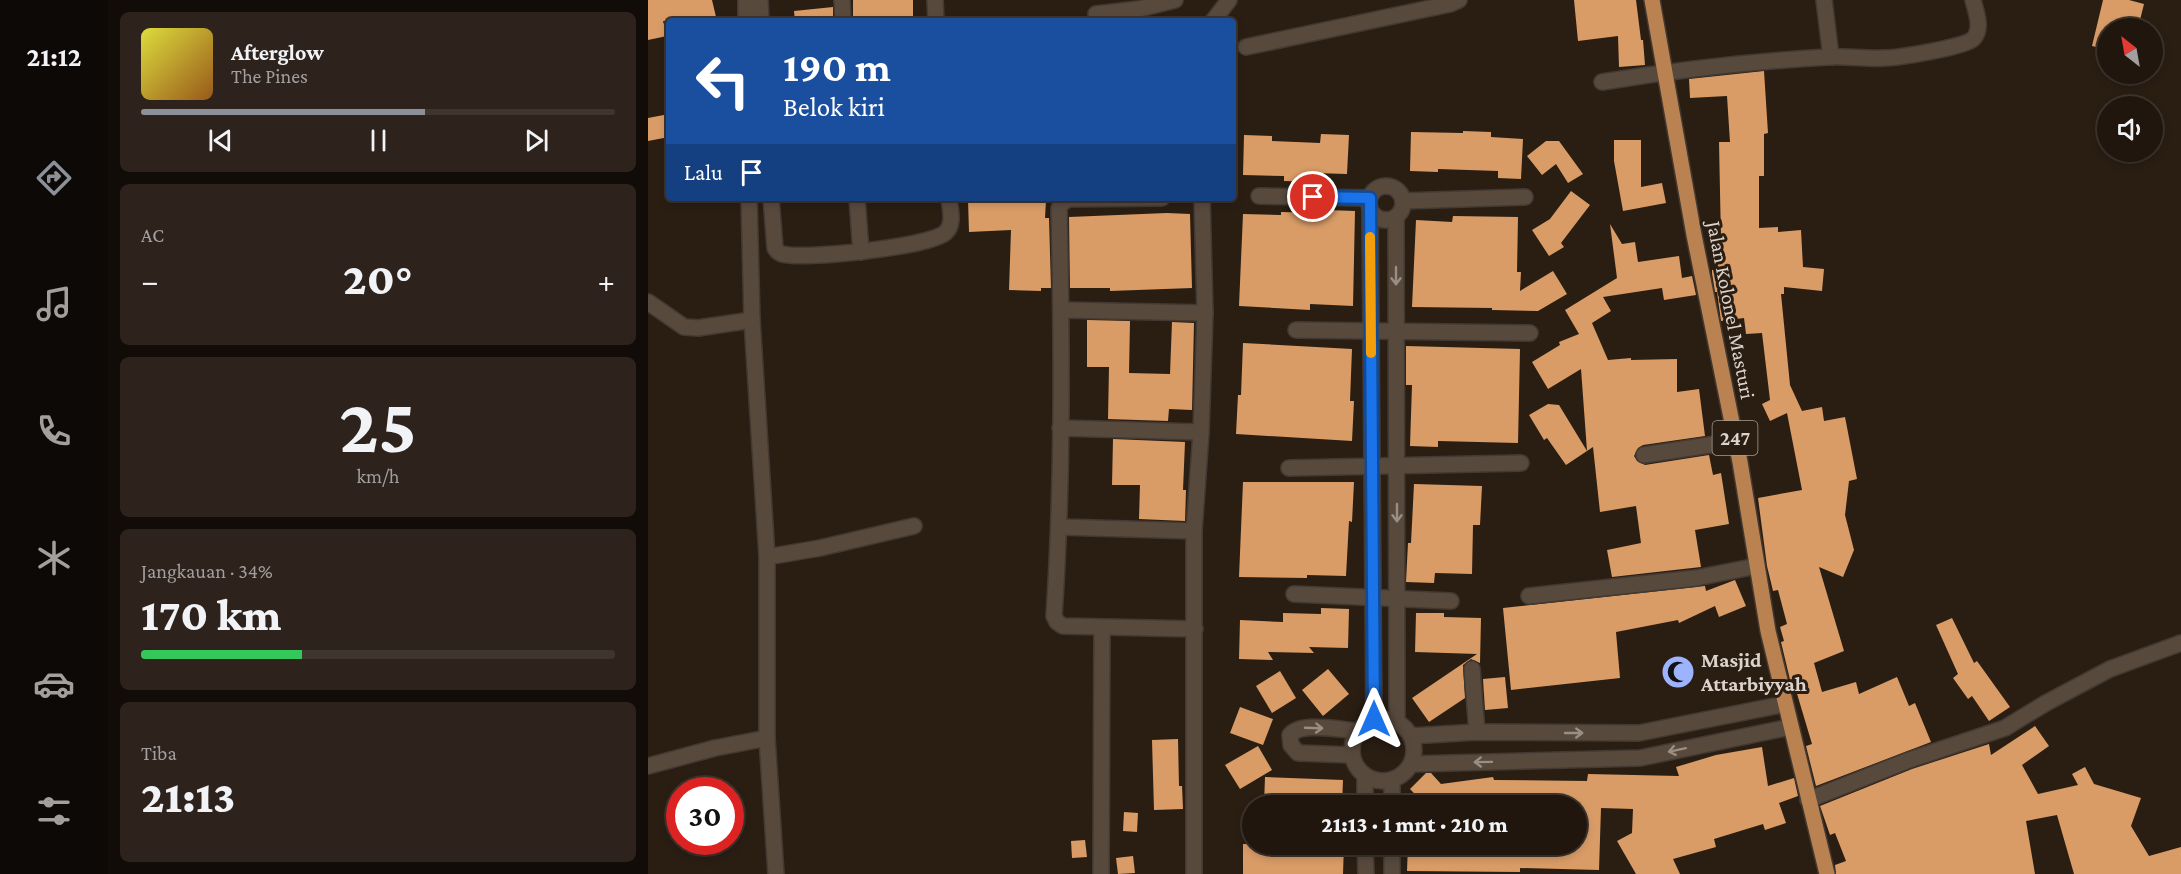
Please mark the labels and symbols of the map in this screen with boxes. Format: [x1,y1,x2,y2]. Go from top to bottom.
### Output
north arrow [2097,18,2163,84]
pin [1287,171,1338,222]
street label: Jalan Kolonel Masturi [1702,217,1760,402]
one-way arrow [1390,265,1402,285]
road number: 247 [1712,421,1758,455]
one-way arrow [1391,502,1403,522]
place label: Masjid Attarbiyyah [1700,648,1807,696]
mosque icon: Masjid Attarbiyyah [1660,654,1696,690]
position arrow [1342,687,1406,751]
one-way arrow [1304,723,1323,734]
one-way arrow [1564,727,1584,739]
one-way arrow [1667,745,1686,757]
one-way arrow [1473,756,1493,768]
speed limit sign: 30 [666,777,744,855]

